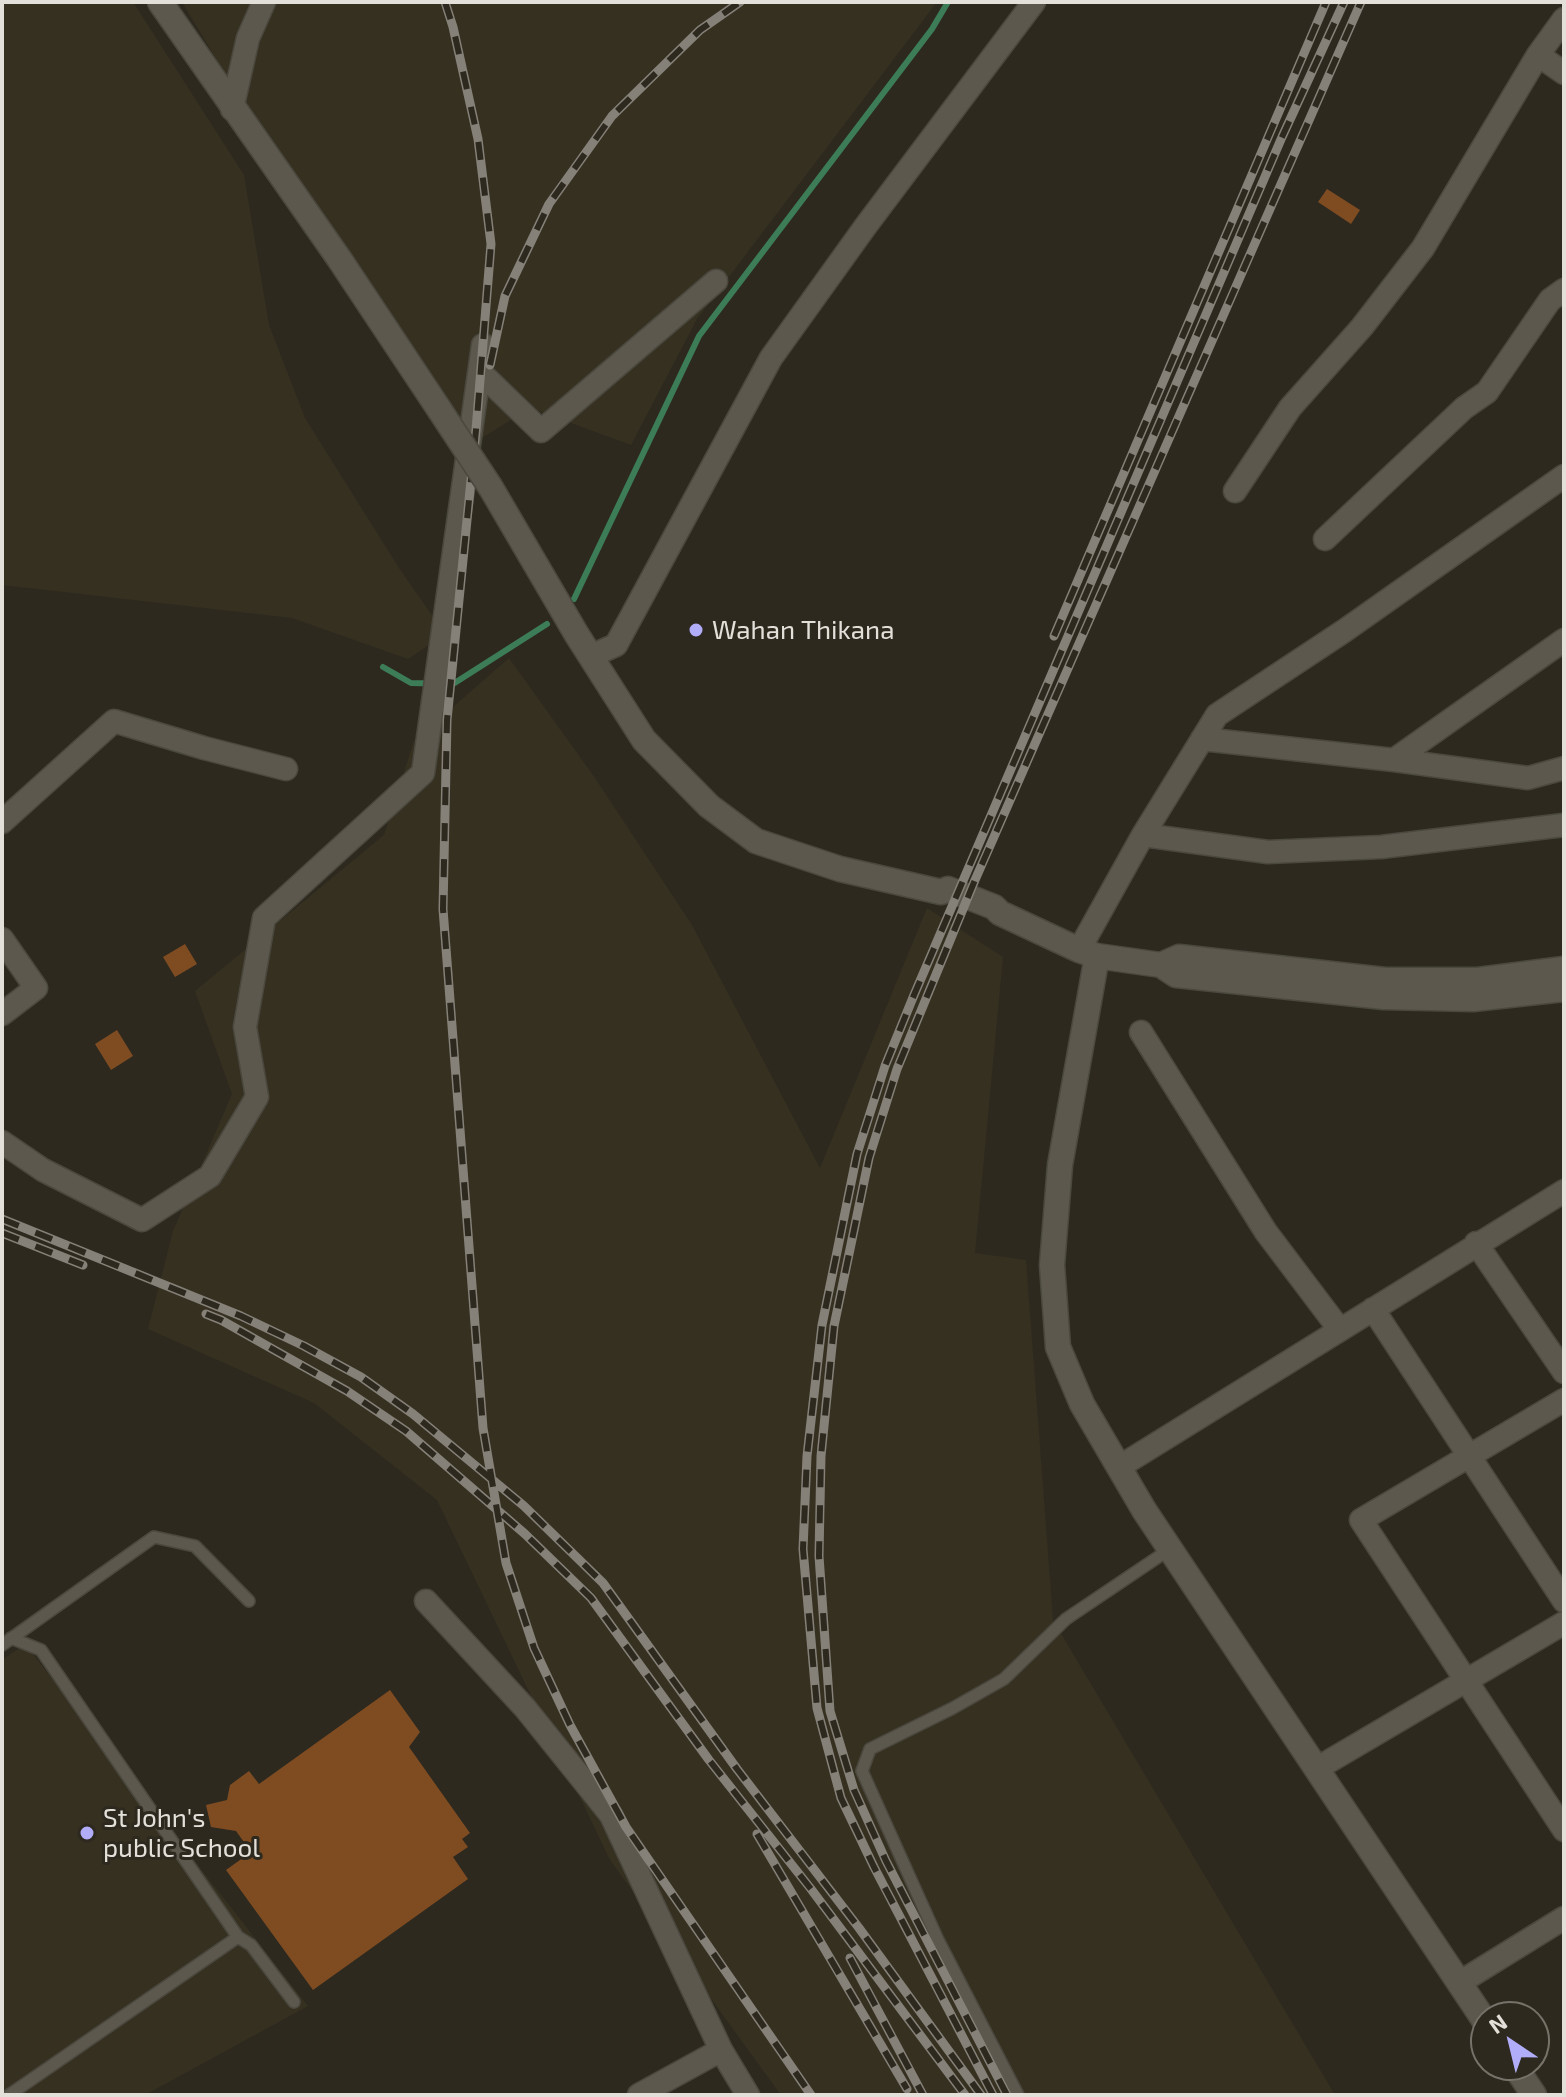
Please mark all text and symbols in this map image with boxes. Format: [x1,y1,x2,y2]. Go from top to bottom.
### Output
place label: Wahan Thikana [712,614,894,646]
marker: Wahan Thikana [687,621,705,639]
place label: St John's public School [103,1802,260,1864]
marker: St John's public School [78,1824,96,1842]
north arrow [1470,2001,1550,2081]
text: N [1483,2008,1511,2038]

